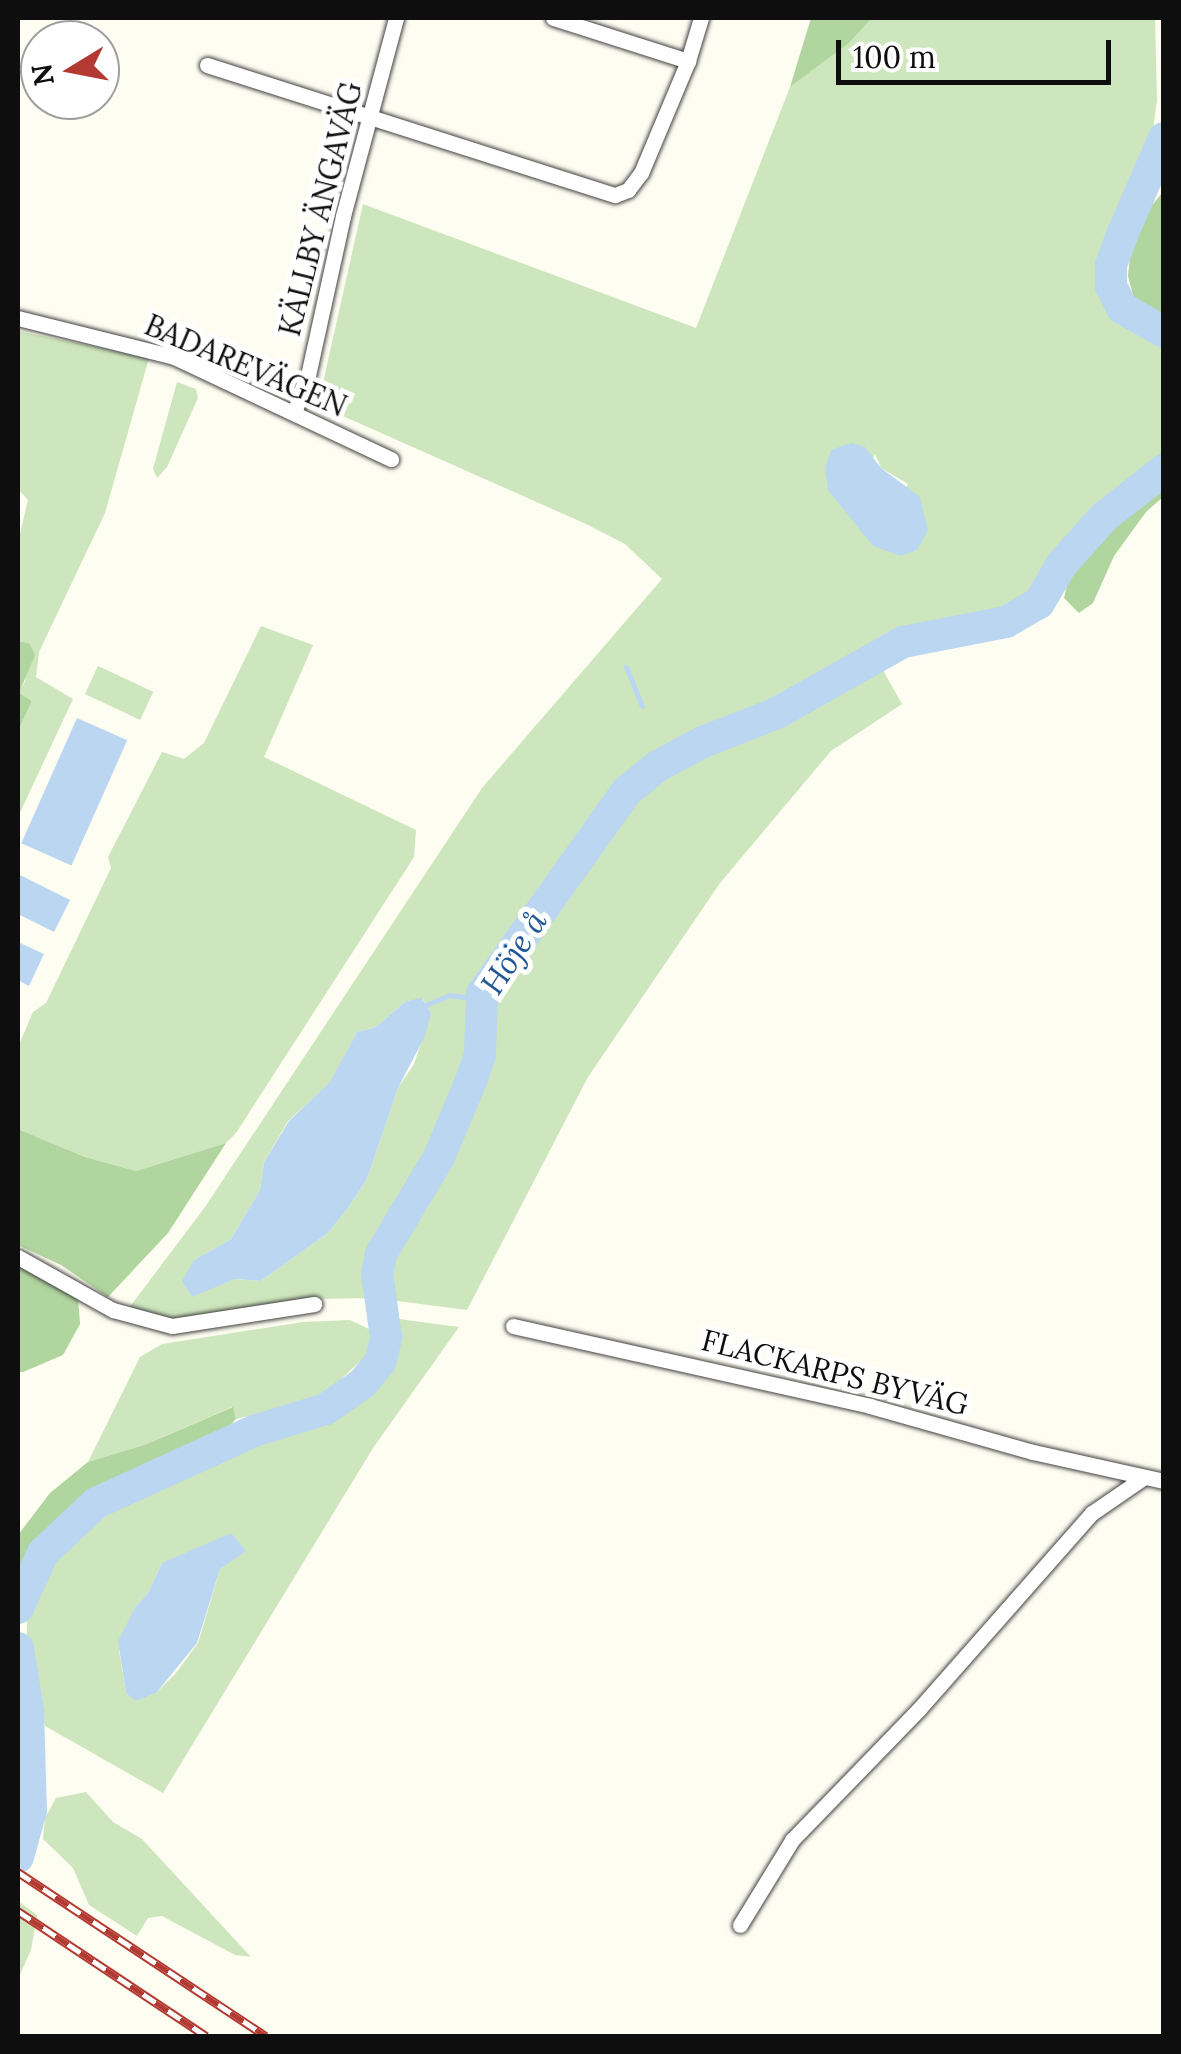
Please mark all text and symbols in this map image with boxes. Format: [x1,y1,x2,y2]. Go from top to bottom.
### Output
north arrow [20,20,120,120]
scale bar [841,20,1116,82]
text: 100 m [853,38,936,76]
text: N [23,61,62,89]
street label: KÄLLBY ÄNGAVÄG [271,78,369,340]
street label: BADAREVÄGEN [140,306,352,424]
water label: Höje å [473,904,555,1002]
street label: FLACKARPS BYVÄG [698,1321,972,1423]

